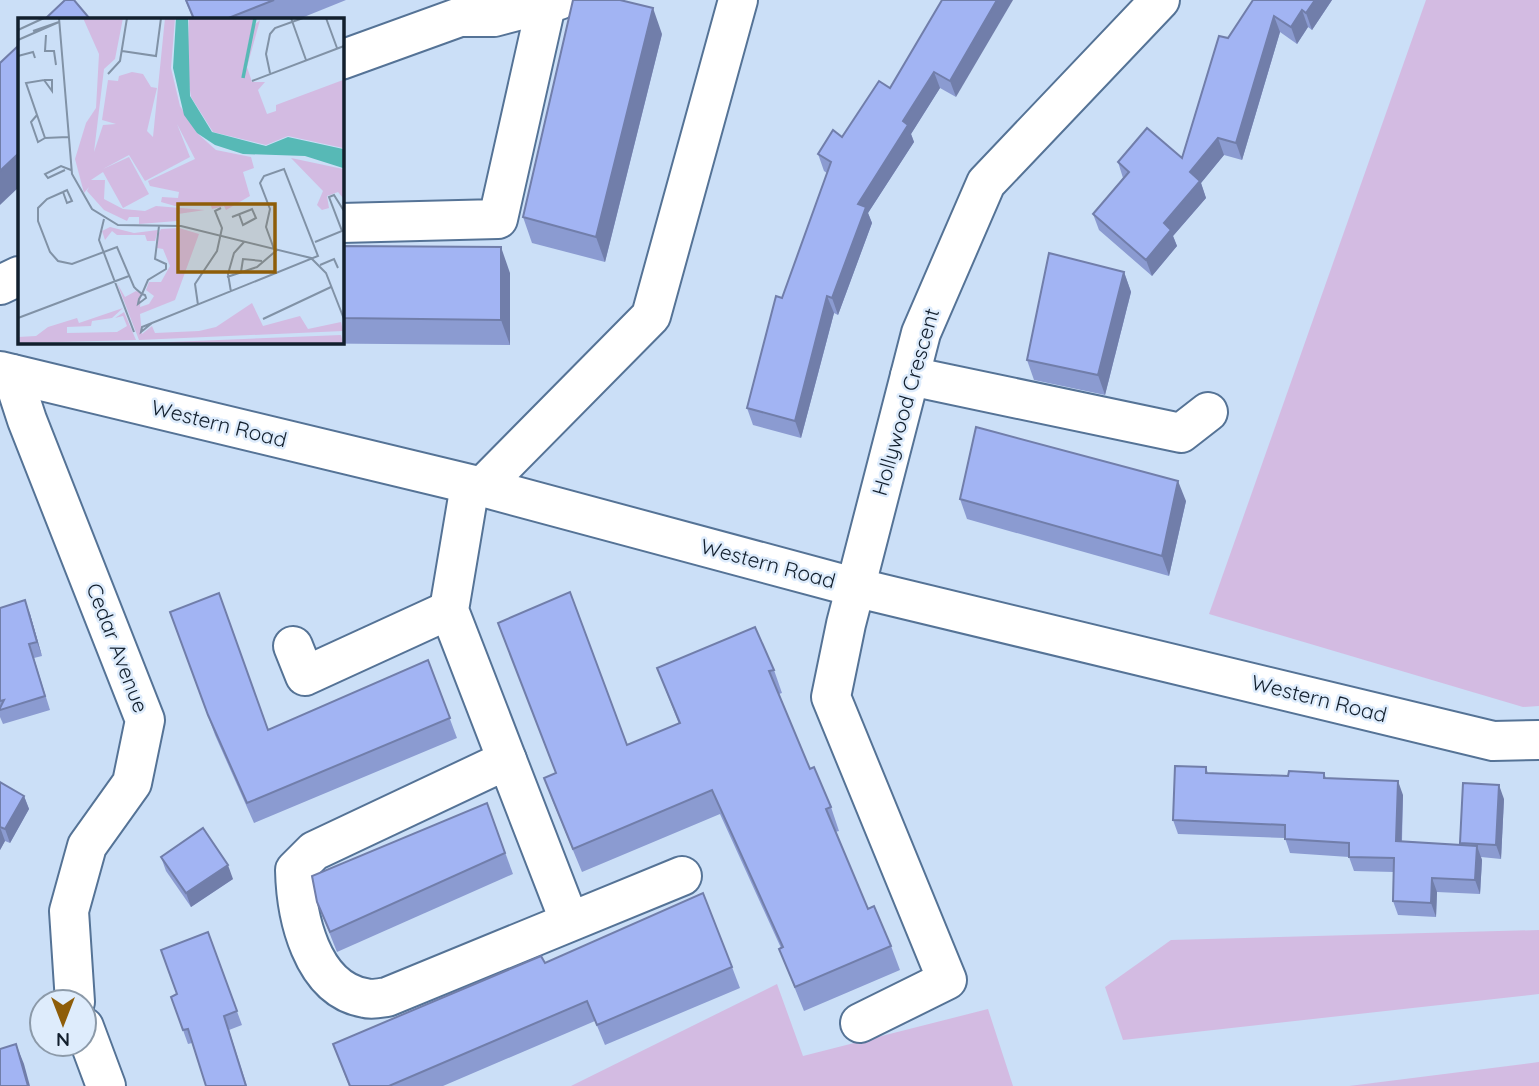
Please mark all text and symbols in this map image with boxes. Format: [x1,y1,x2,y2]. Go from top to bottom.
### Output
inset map [18,18,343,343]
street label: Hollywood Crescent [866,305,944,498]
street label: Western Road [149,394,290,452]
street label: Western Road [698,533,839,594]
street label: Cedar Avenue [81,579,155,716]
street label: Western Road [1249,669,1390,727]
north arrow [28,988,98,1058]
text: N [56,1028,70,1052]

